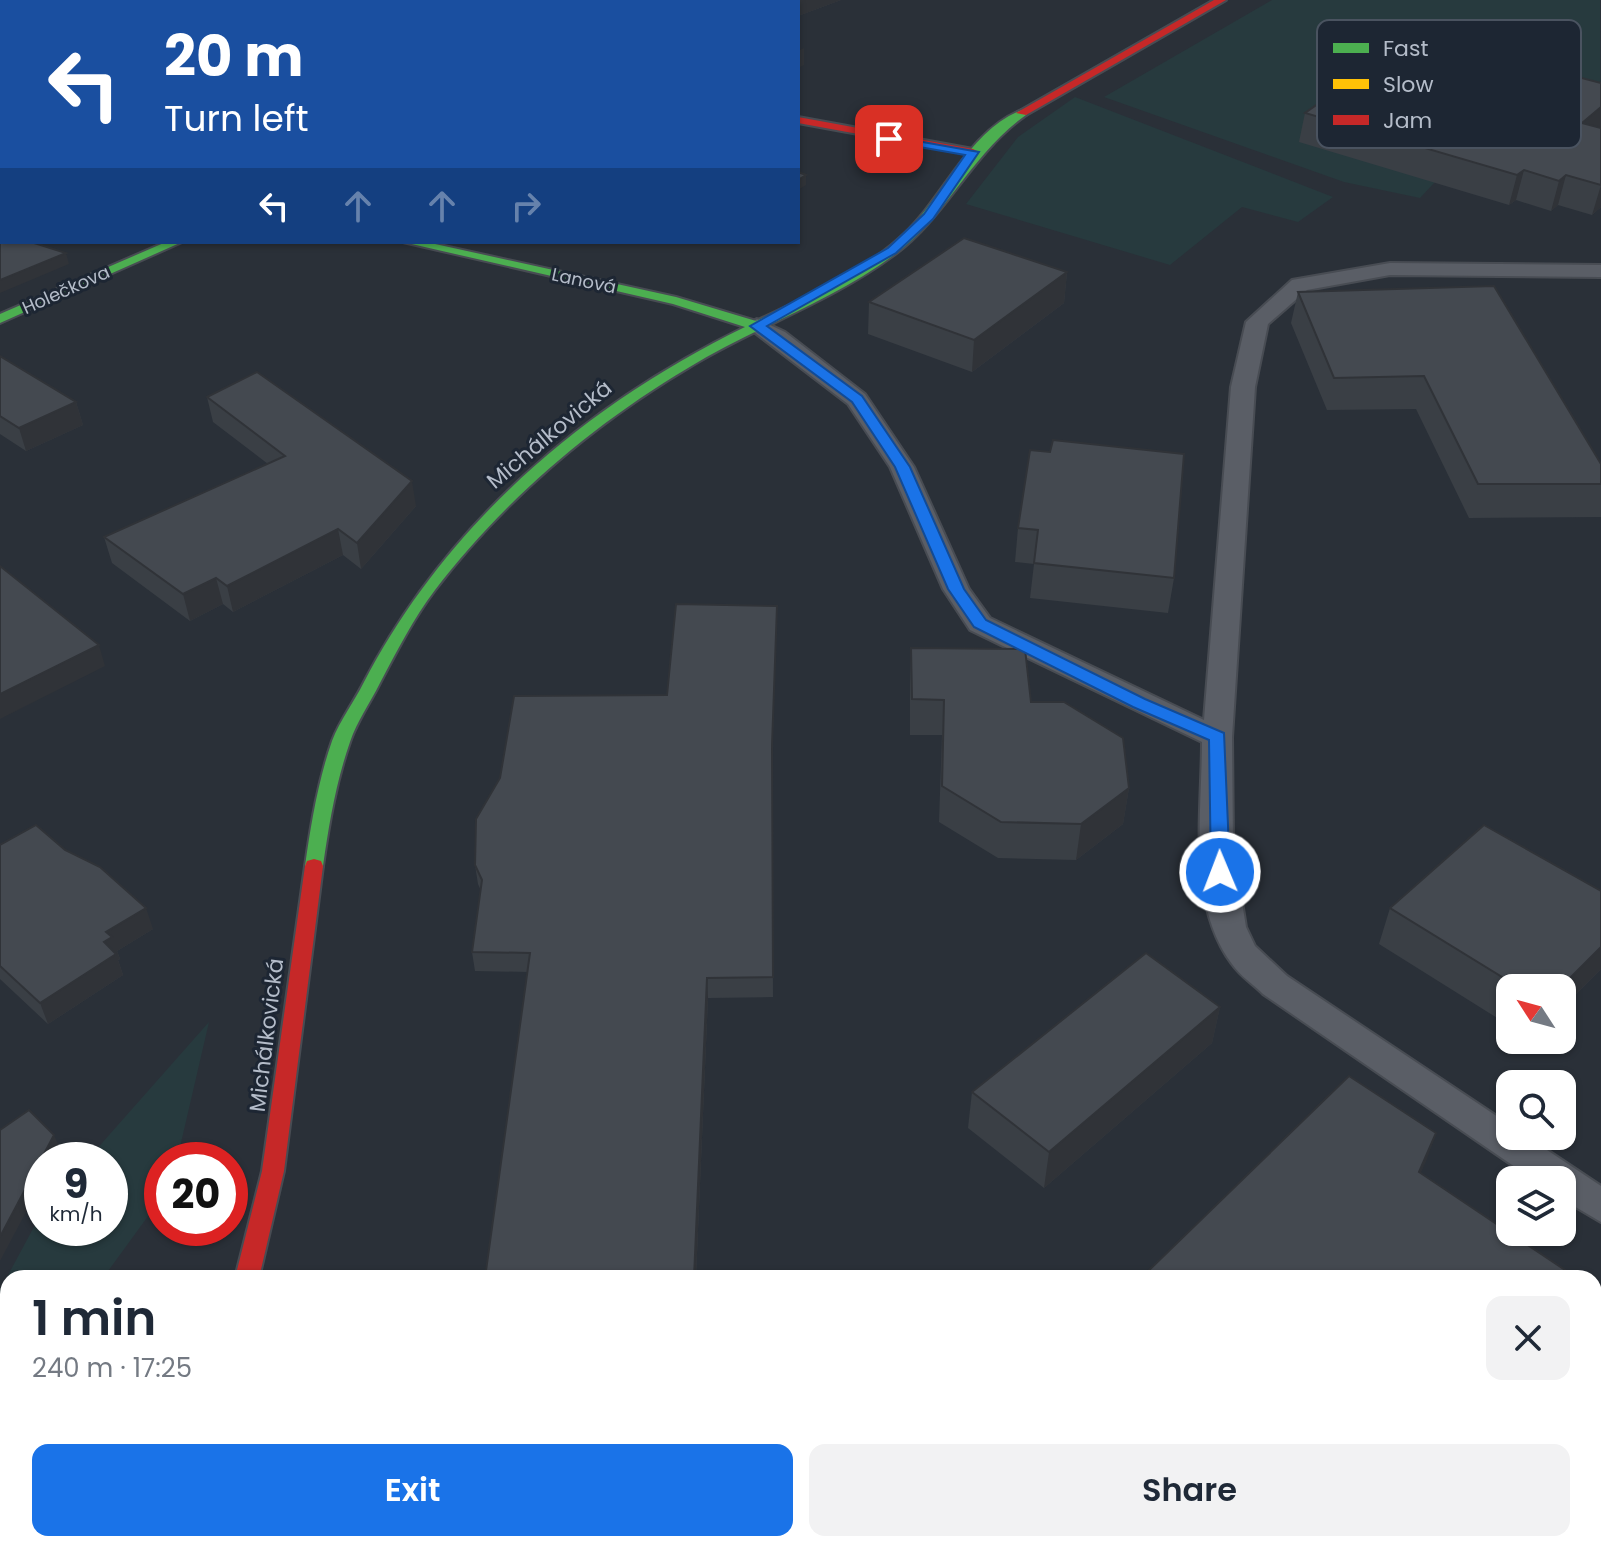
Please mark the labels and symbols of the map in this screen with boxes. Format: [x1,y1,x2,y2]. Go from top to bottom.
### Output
legend [1317,20,1581,148]
text: Fast [1383,33,1428,64]
text: Slow [1383,69,1433,100]
pin [855,105,923,173]
text: Jam [1383,105,1432,136]
street label: Holečkova [18,259,114,320]
street label: Lanová [550,262,619,300]
street label: Michálkovická [480,373,619,496]
position arrow [1178,830,1262,914]
street label: Michálkovická [242,956,291,1114]
north arrow [1496,974,1576,1054]
speed limit sign: 20 [144,1142,248,1246]

